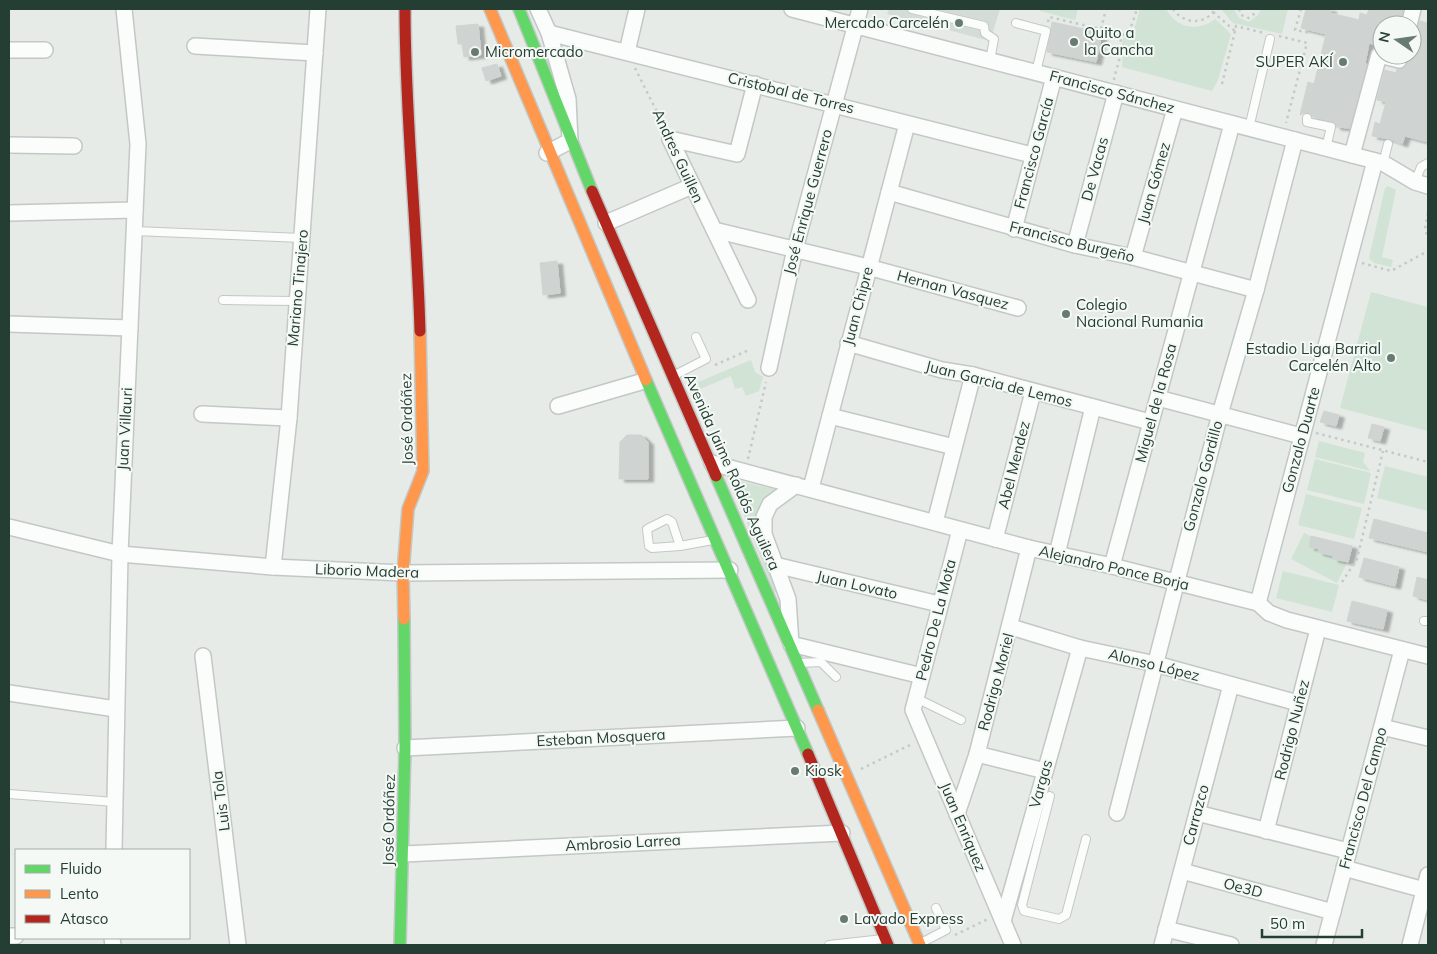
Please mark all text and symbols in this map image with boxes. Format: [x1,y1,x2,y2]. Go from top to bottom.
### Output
place label: Mercado Carcelén [824,13,949,32]
north arrow [1372,15,1422,65]
marker: Mercado Carcelén [953,17,965,29]
place label: Quito a la Cancha [1084,23,1154,59]
text: N [1374,30,1394,44]
marker: Quito a la Cancha [1068,36,1080,48]
place label: Micromercado [485,42,583,61]
marker: Micromercado [469,46,481,58]
place label: SUPER AKÍ [1255,52,1334,71]
marker: SUPER AKÍ [1337,56,1349,68]
street label: Francisco Sánchez [1047,66,1177,117]
street label: Cristobal de Torres [726,68,856,117]
street label: Francisco García [1009,95,1058,211]
street label: Andres Guillen [649,106,708,206]
street label: José Enrique Guerrero [779,127,836,277]
street label: De Vacas [1077,135,1112,203]
street label: Juan Gómez [1133,140,1174,226]
street label: Francisco Burgeño [1008,217,1137,266]
street label: Mariano Tinajero [283,229,312,347]
street label: Juan Chipre [838,265,877,347]
street label: Hernan Vasquez [895,265,1011,314]
place label: Colegio Nacional Rumania [1076,295,1204,331]
marker: Colegio Nacional Rumania [1060,308,1072,320]
place label: Estadio Liga Barrial Carcelén Alto [1246,339,1381,375]
street label: Miguel de la Rosa [1130,341,1181,465]
marker: Estadio Liga Barrial Carcelén Alto [1385,352,1397,364]
street label: Juan Garcia de Lemos [924,356,1075,411]
street label: Avenida Jaime Roldós Aguilera [680,371,785,573]
street label: José Ordóñez [396,373,417,465]
street label: Gonzalo Duarte [1277,385,1324,495]
street label: Juan Villauri [113,387,136,471]
street label: Gonzalo Gordillo [1179,418,1226,534]
street label: Abel Mendez [993,419,1034,511]
street label: Alejandro Ponce Borja [1037,541,1191,594]
street label: Pedro De La Mota [911,557,960,683]
street label: Liborio Madera [315,559,419,582]
street label: Juan Lovato [815,566,899,603]
street label: Rodrigo Moriel [973,631,1018,733]
street label: Alonso López [1106,644,1202,685]
street label: Rodrigo Nuñez [1270,677,1313,782]
street label: Esteban Mosquera [536,725,666,750]
street label: Francisco Del Campo [1334,725,1391,871]
street label: Vargas [1025,757,1056,810]
place label: Kiosk [805,761,842,780]
marker: Kiosk [789,765,801,777]
street label: Luis Tola [207,770,234,832]
street label: José Ordóñez [378,774,399,866]
street label: Juan Enriquez [936,779,991,875]
street label: Carrazco [1178,782,1213,847]
street label: Ambrosio Larrea [565,830,681,855]
legend [15,849,190,939]
text: Fluido [60,859,102,878]
street label: Oe3D [1221,873,1265,902]
text: Lento [60,884,99,903]
scale bar [1262,906,1362,938]
text: Atasco [60,909,108,928]
place label: Lavado Express [854,909,964,928]
marker: Lavado Express [838,913,850,925]
text: 50 m [1270,914,1305,933]

